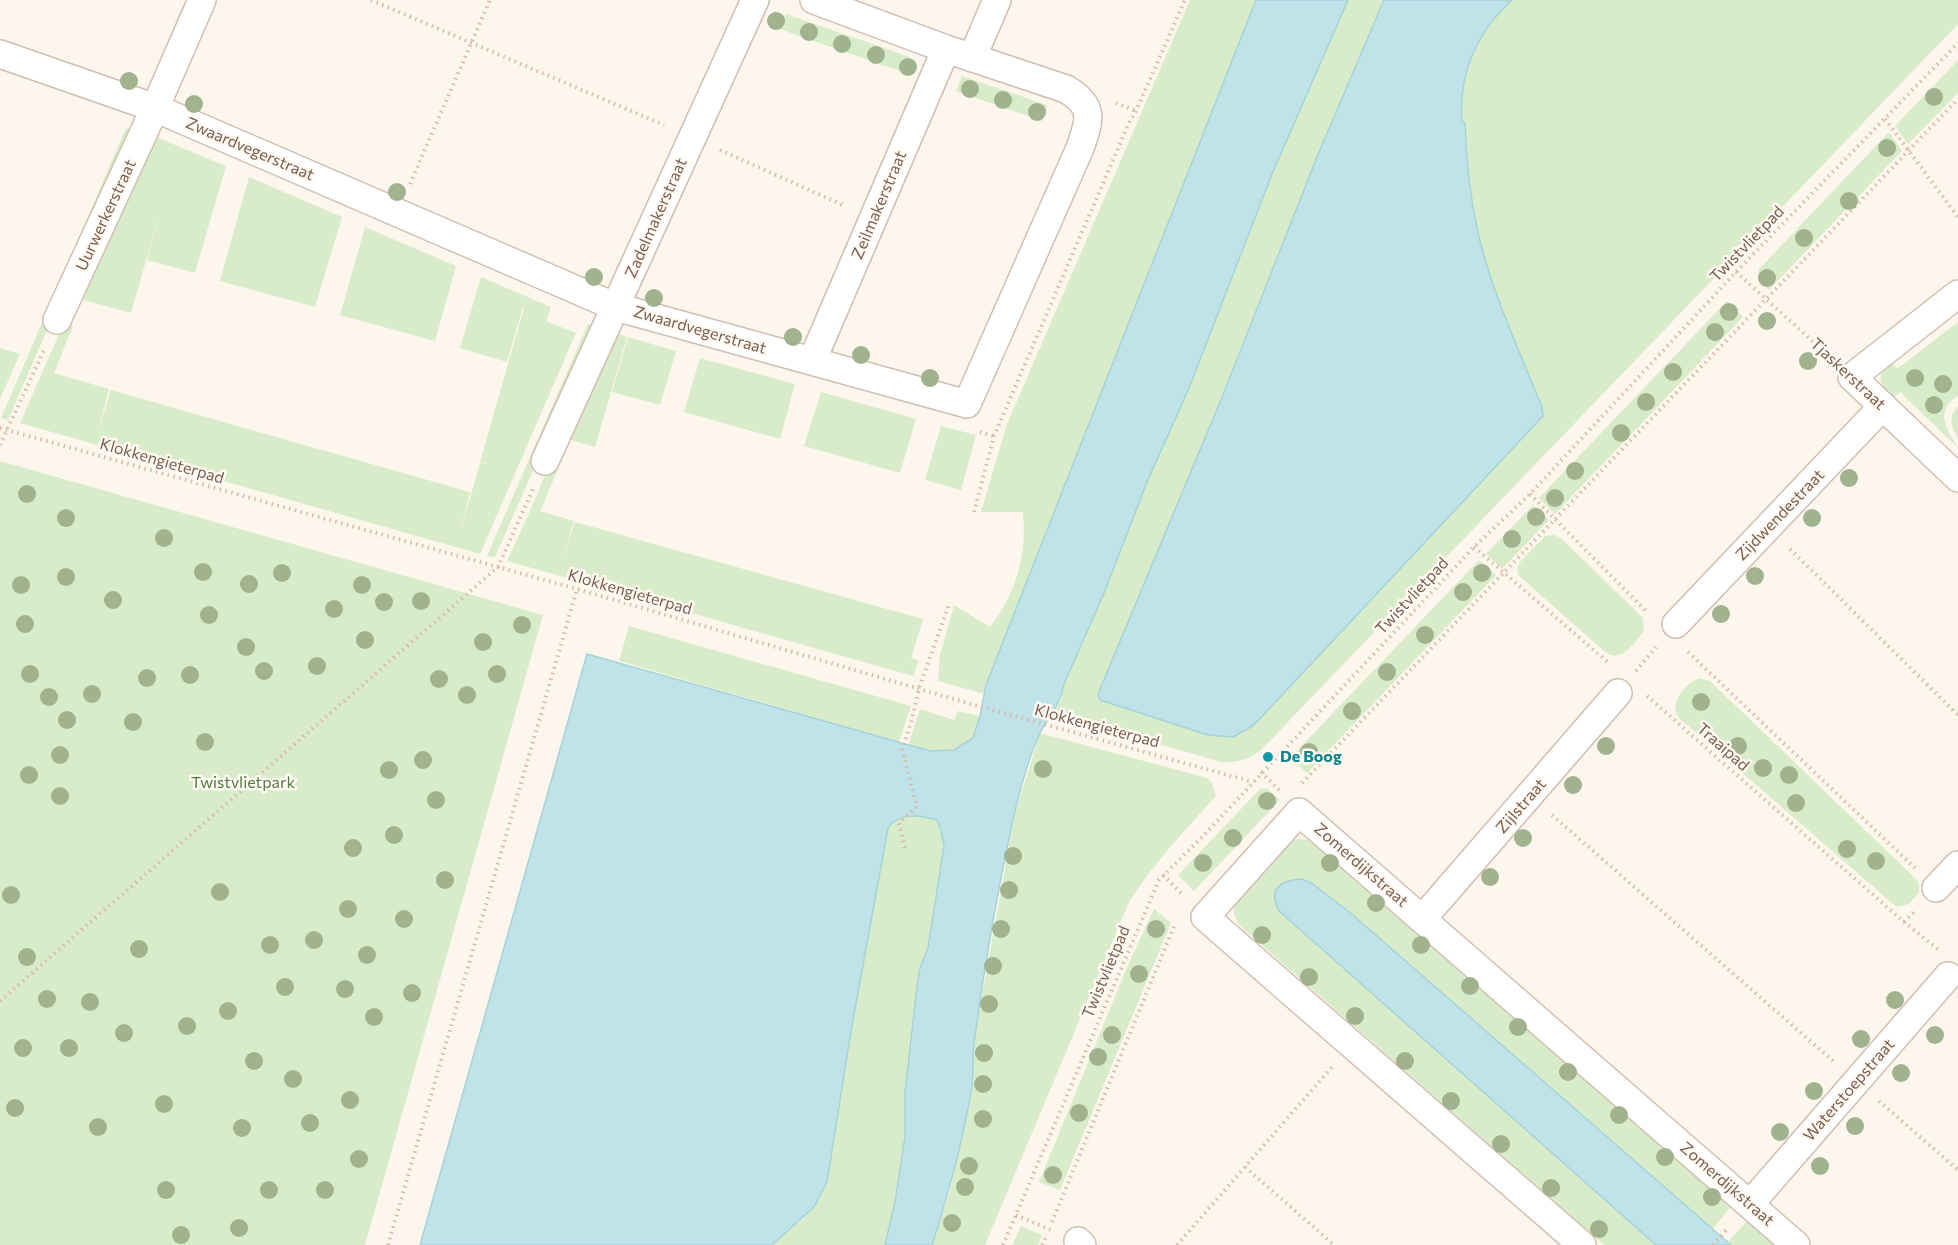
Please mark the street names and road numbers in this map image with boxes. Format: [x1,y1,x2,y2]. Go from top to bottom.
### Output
street label: Zwaardvegerstraat [183,113,317,185]
street label: Zeilmakerstraat [848,148,910,262]
street label: Zadelmakerstraat [621,155,691,281]
street label: Uurwerkerstraat [72,156,140,274]
street label: Twistvlietpad [1706,202,1788,286]
street label: Zwaardvegerstraat [631,302,769,358]
street label: Tjaskerstraat [1806,334,1890,414]
street label: Klokkengieterpad [98,434,226,488]
street label: Zijdwendestraat [1732,465,1828,565]
street label: Twistvlietpad [1371,554,1453,638]
street label: Klokkengieterpad [566,565,694,619]
street label: Klokkengieterpad [1033,700,1161,752]
street label: Traaipad [1693,719,1753,775]
street label: Zijlstraat [1492,775,1550,837]
street label: Zomerdijkstraat [1310,819,1412,911]
street label: Twistvlietpad [1078,923,1134,1021]
street label: Waterstoepstraat [1799,1035,1899,1145]
street label: Zomerdijkstraat [1676,1138,1778,1230]

